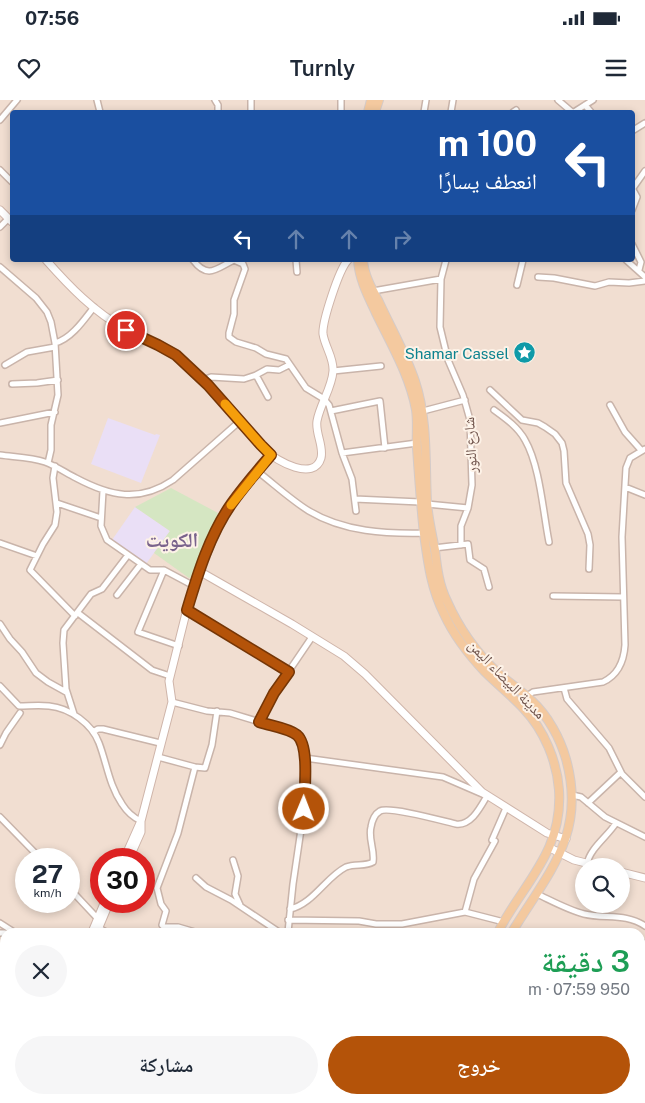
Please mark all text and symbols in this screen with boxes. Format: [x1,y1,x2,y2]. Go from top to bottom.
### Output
text: 07:56 [25,7,79,29]
icon: heart [15,54,43,82]
icon: menu [602,54,630,82]
text: Turnly [290,55,355,81]
text: 100 m [438,123,537,164]
icon: left [555,130,620,195]
text: انعطف يسارًا [438,168,537,194]
icon: left [229,225,257,253]
icon: ahead [282,225,310,253]
icon: ahead [335,225,363,253]
icon: right [388,225,416,253]
pin [105,309,147,351]
icon: arrive [112,316,140,344]
place icon: Shamar Cassel [513,341,537,365]
place label: Shamar Cassel [405,345,509,362]
street label: شارع النور [460,416,482,474]
district label: الكويت [146,528,198,552]
street label: مدينة البيضاء اليمن [464,636,549,724]
position arrow [277,782,329,834]
speed limit sign: 30 [90,848,155,913]
map controls [575,858,630,913]
button: search [575,858,630,913]
text: 27 [32,859,63,889]
text: km/h [33,886,62,900]
text: 3 دقيقة [541,943,630,979]
button: close [15,945,67,997]
text: 950 m · 07:59 [528,980,630,999]
button: مشاركة [15,1036,318,1094]
button: خروج [328,1036,630,1094]

